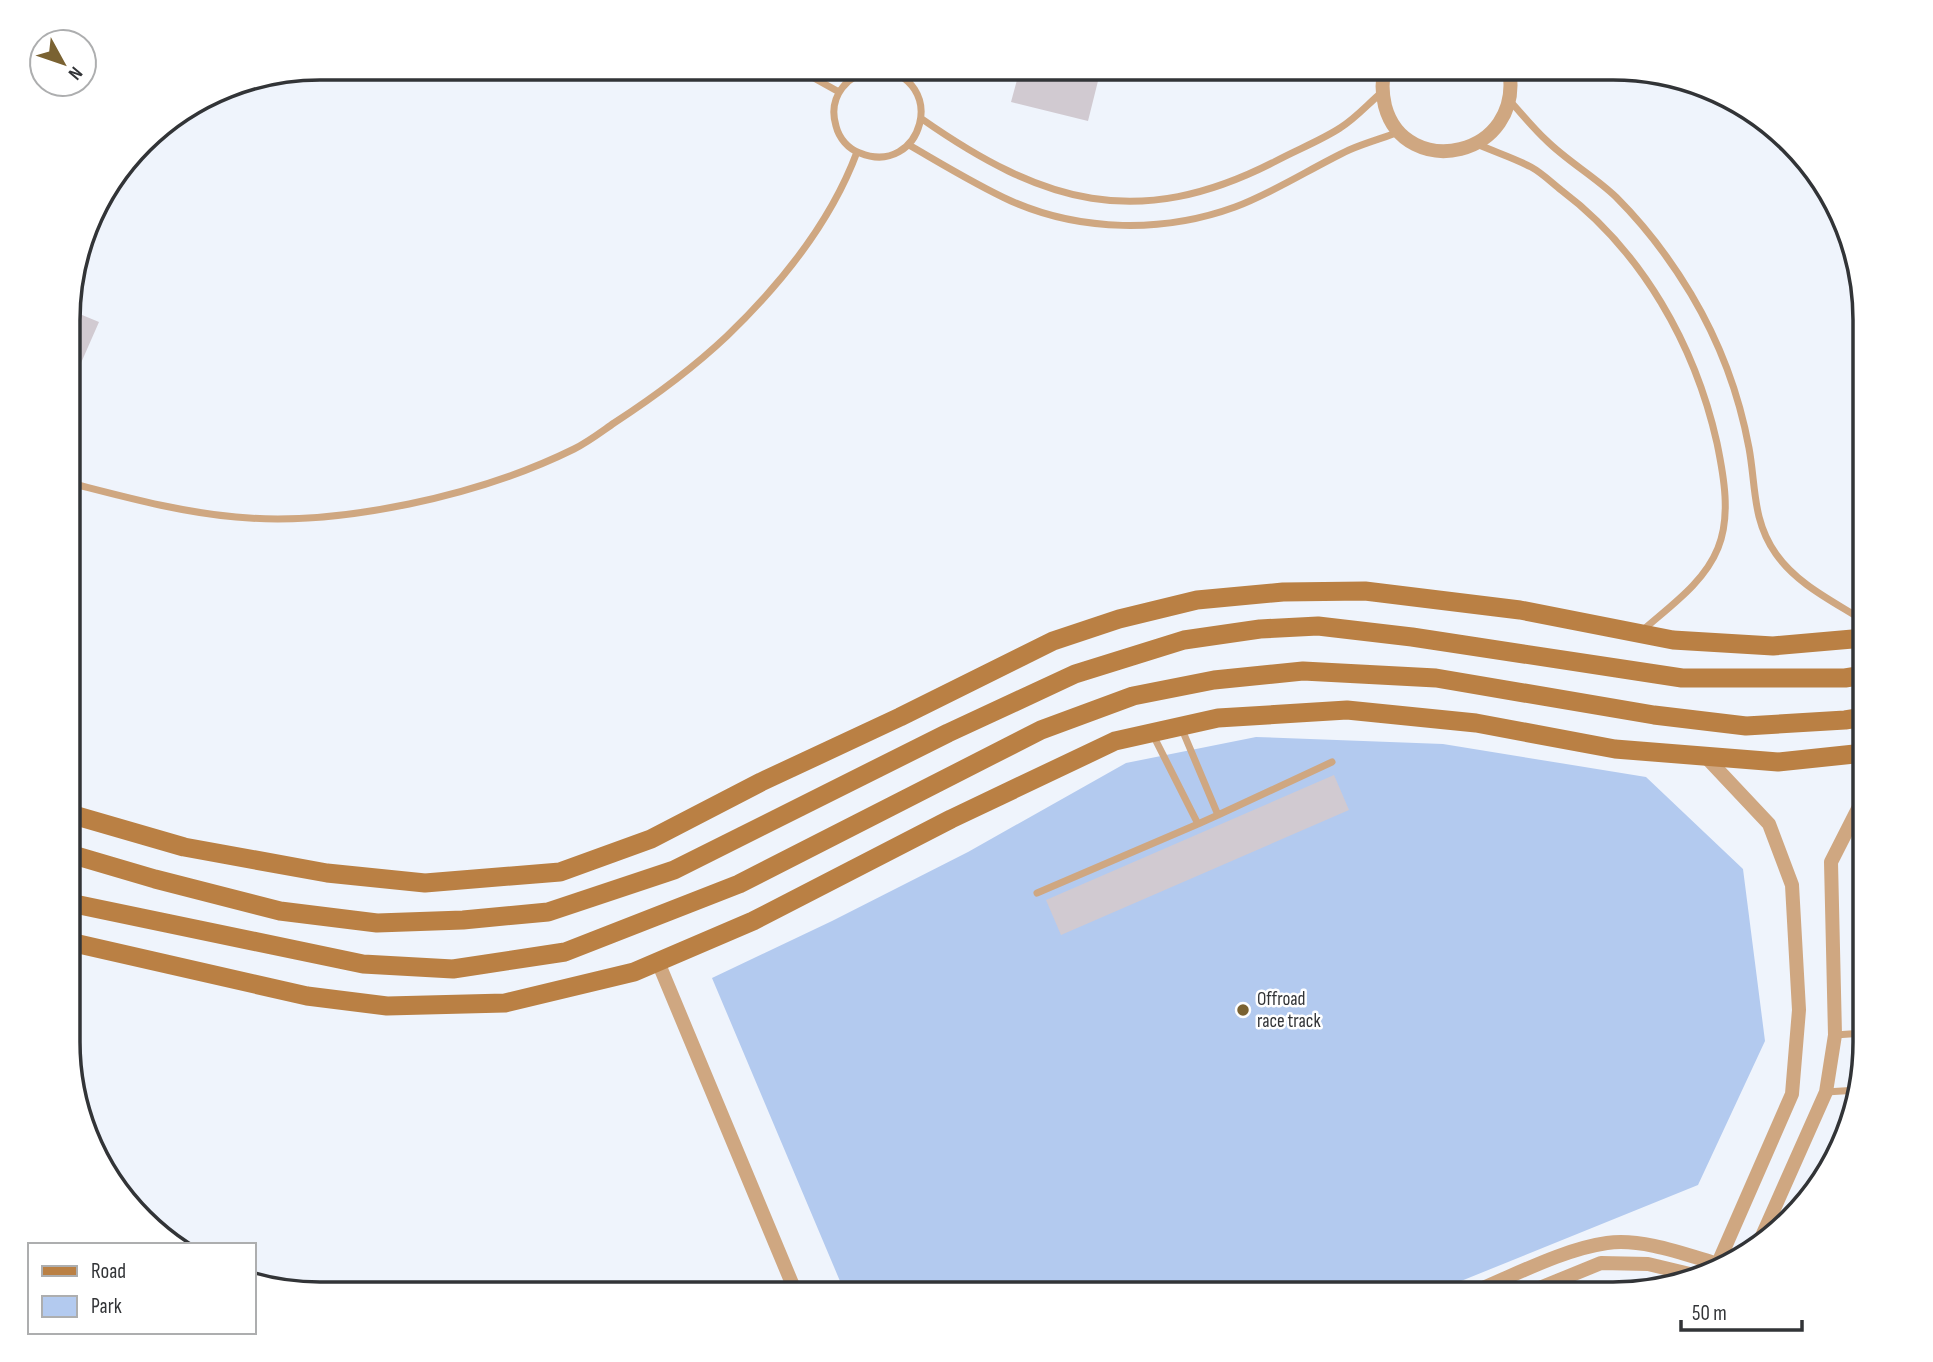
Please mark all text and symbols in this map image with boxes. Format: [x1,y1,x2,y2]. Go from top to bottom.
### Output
north arrow [28,28,98,98]
text: N [63,62,87,84]
place label: Offroad race track [1257,988,1321,1033]
marker: Offroad race track [1235,1002,1251,1018]
legend [28,1243,256,1334]
text: Road [91,1259,126,1284]
scale bar [1681,1288,1802,1332]
text: Park [91,1294,122,1319]
text: 50 m [1692,1301,1727,1326]

